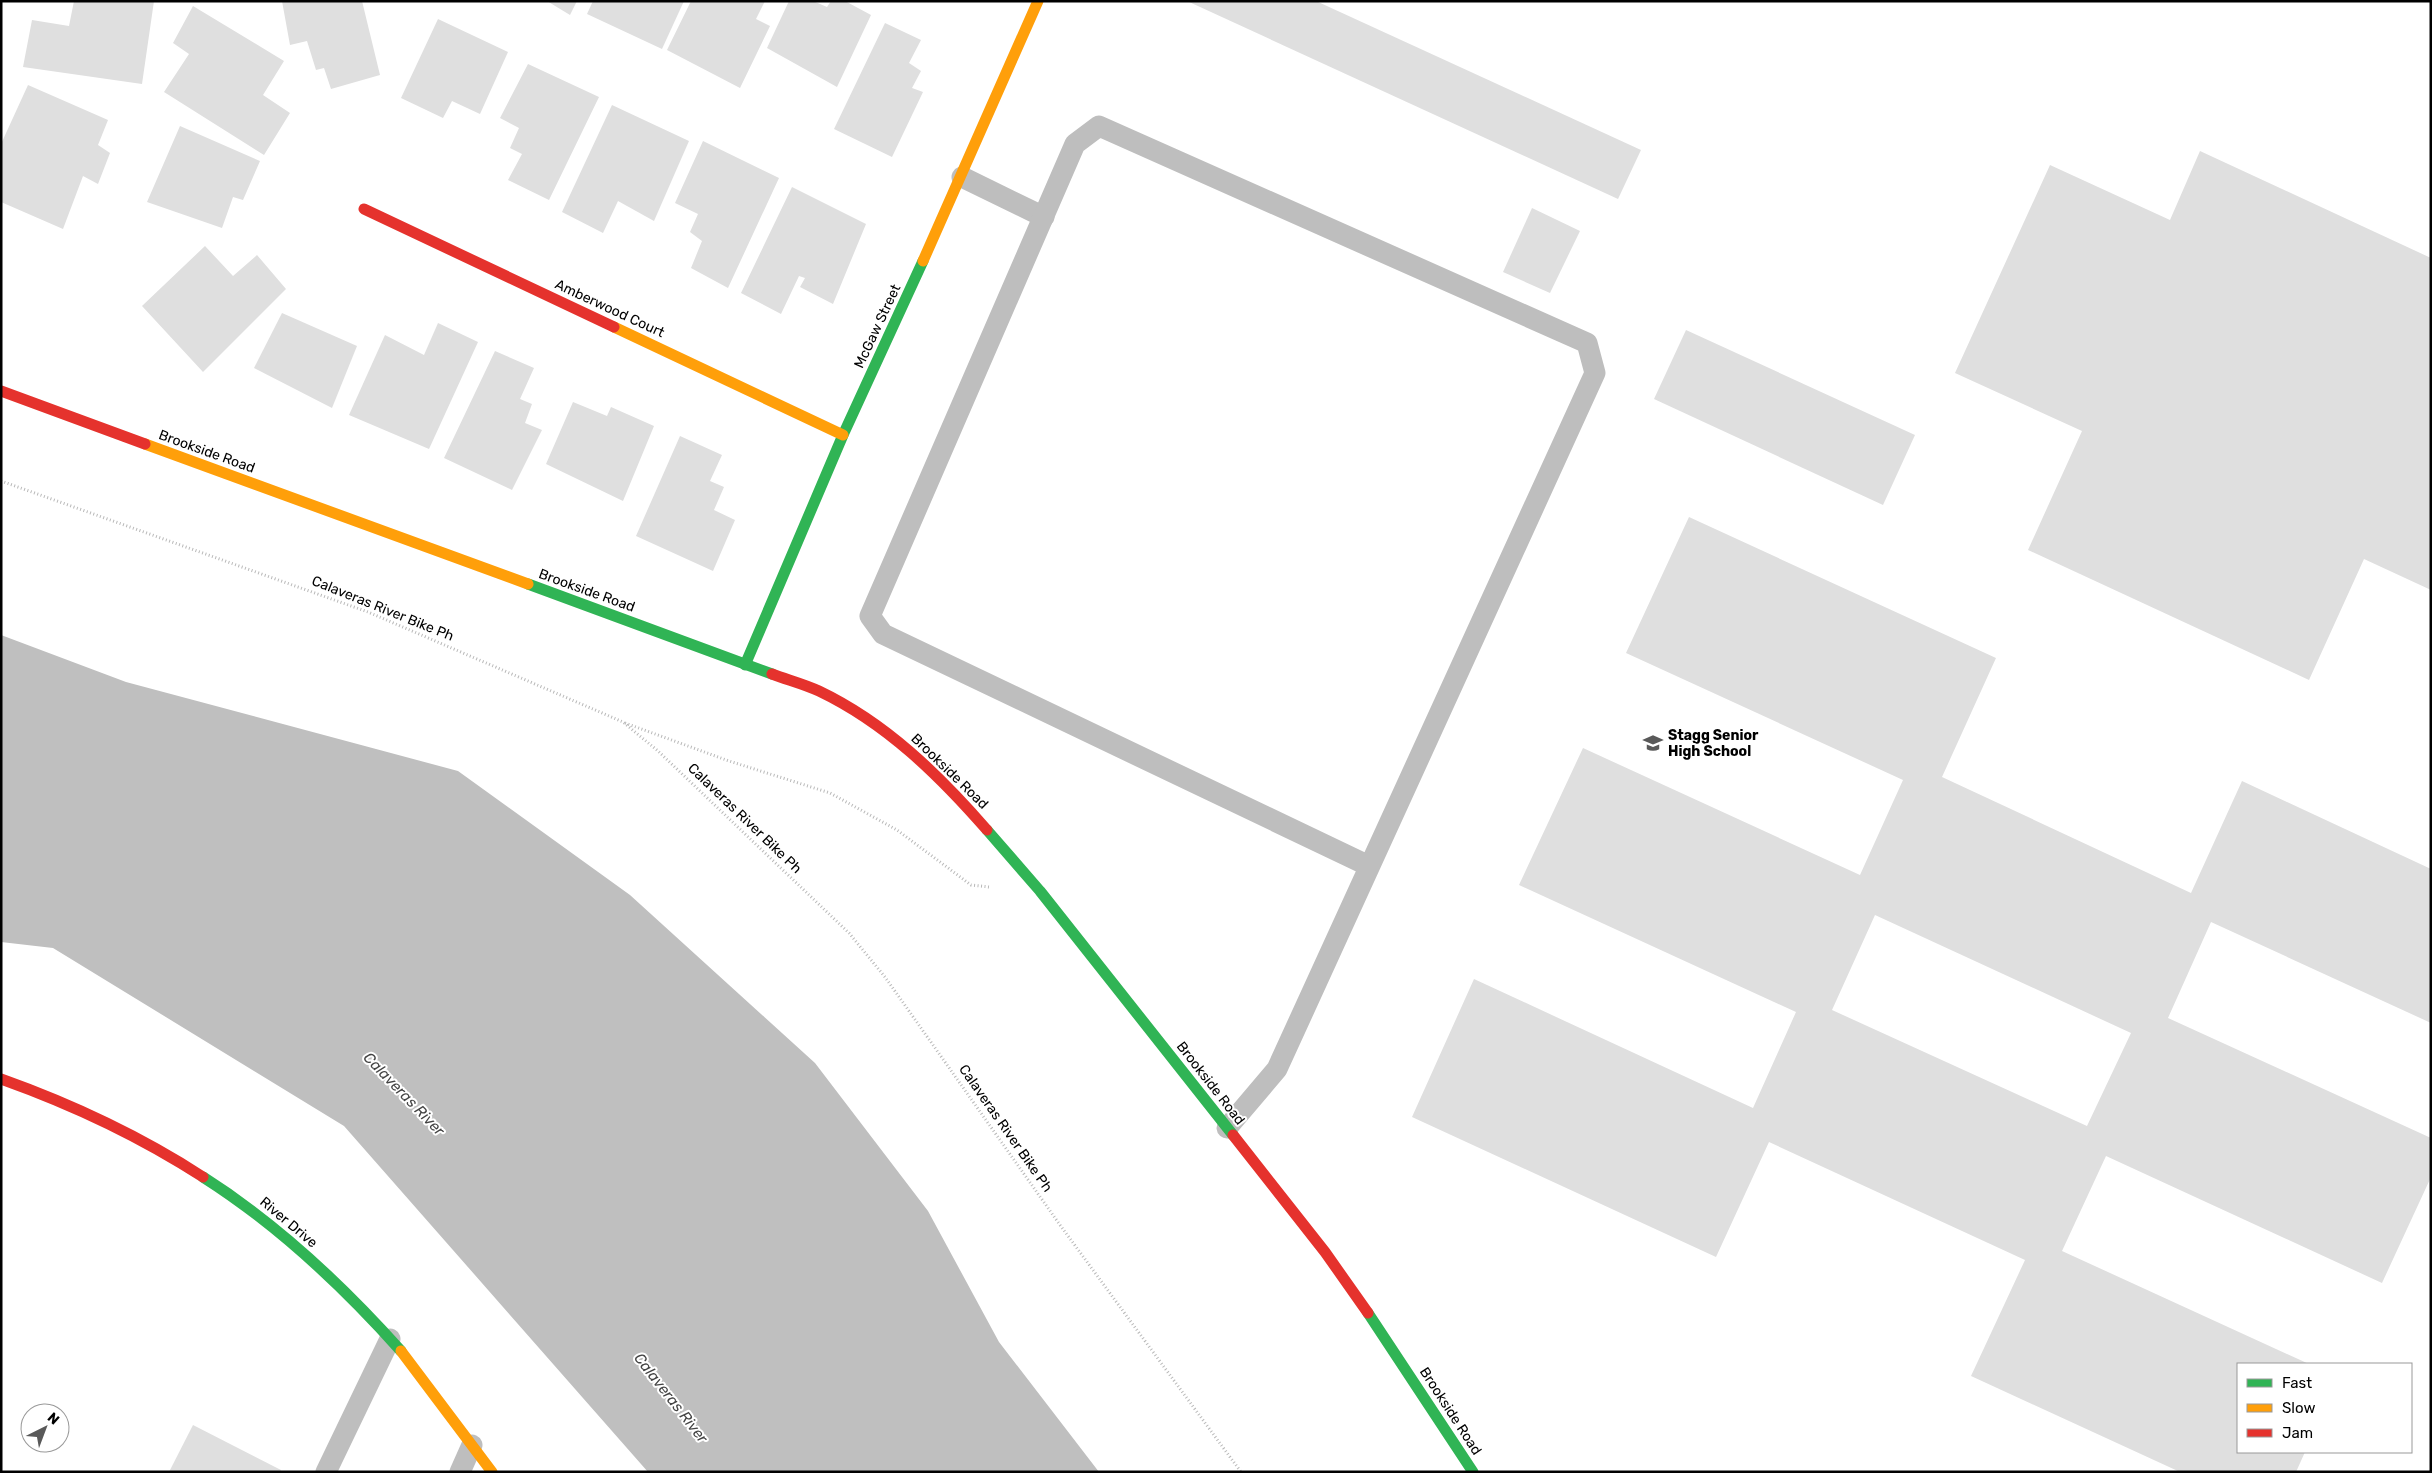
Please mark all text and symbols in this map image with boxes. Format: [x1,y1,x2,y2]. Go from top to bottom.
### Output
street label: Amberwood Court [552,276,668,341]
street label: McGaw Street [851,281,905,371]
street label: Brookside Road [156,426,257,477]
street label: Brookside Road [536,565,637,616]
street label: Calaveras River Bike Ph [309,572,456,645]
place label: Stagg Senior High School [1668,727,1759,760]
street label: Brookside Road [907,730,992,813]
school or university icon: Stagg Senior High School [1642,732,1664,754]
street label: Calaveras River Bike Ph [684,760,805,877]
street label: Brookside Road [1173,1038,1248,1128]
water label: Calaveras River [360,1049,449,1140]
street label: Calaveras River Bike Ph [955,1061,1056,1195]
street label: River Drive [256,1193,321,1251]
water label: Calaveras River [630,1349,712,1448]
legend [2237,1363,2412,1453]
street label: Brookside Road [1416,1364,1485,1458]
text: Fast [2282,1374,2312,1392]
text: Slow [2282,1399,2315,1417]
north arrow [20,1403,70,1453]
text: N [44,1409,63,1428]
text: Jam [2282,1424,2313,1442]

